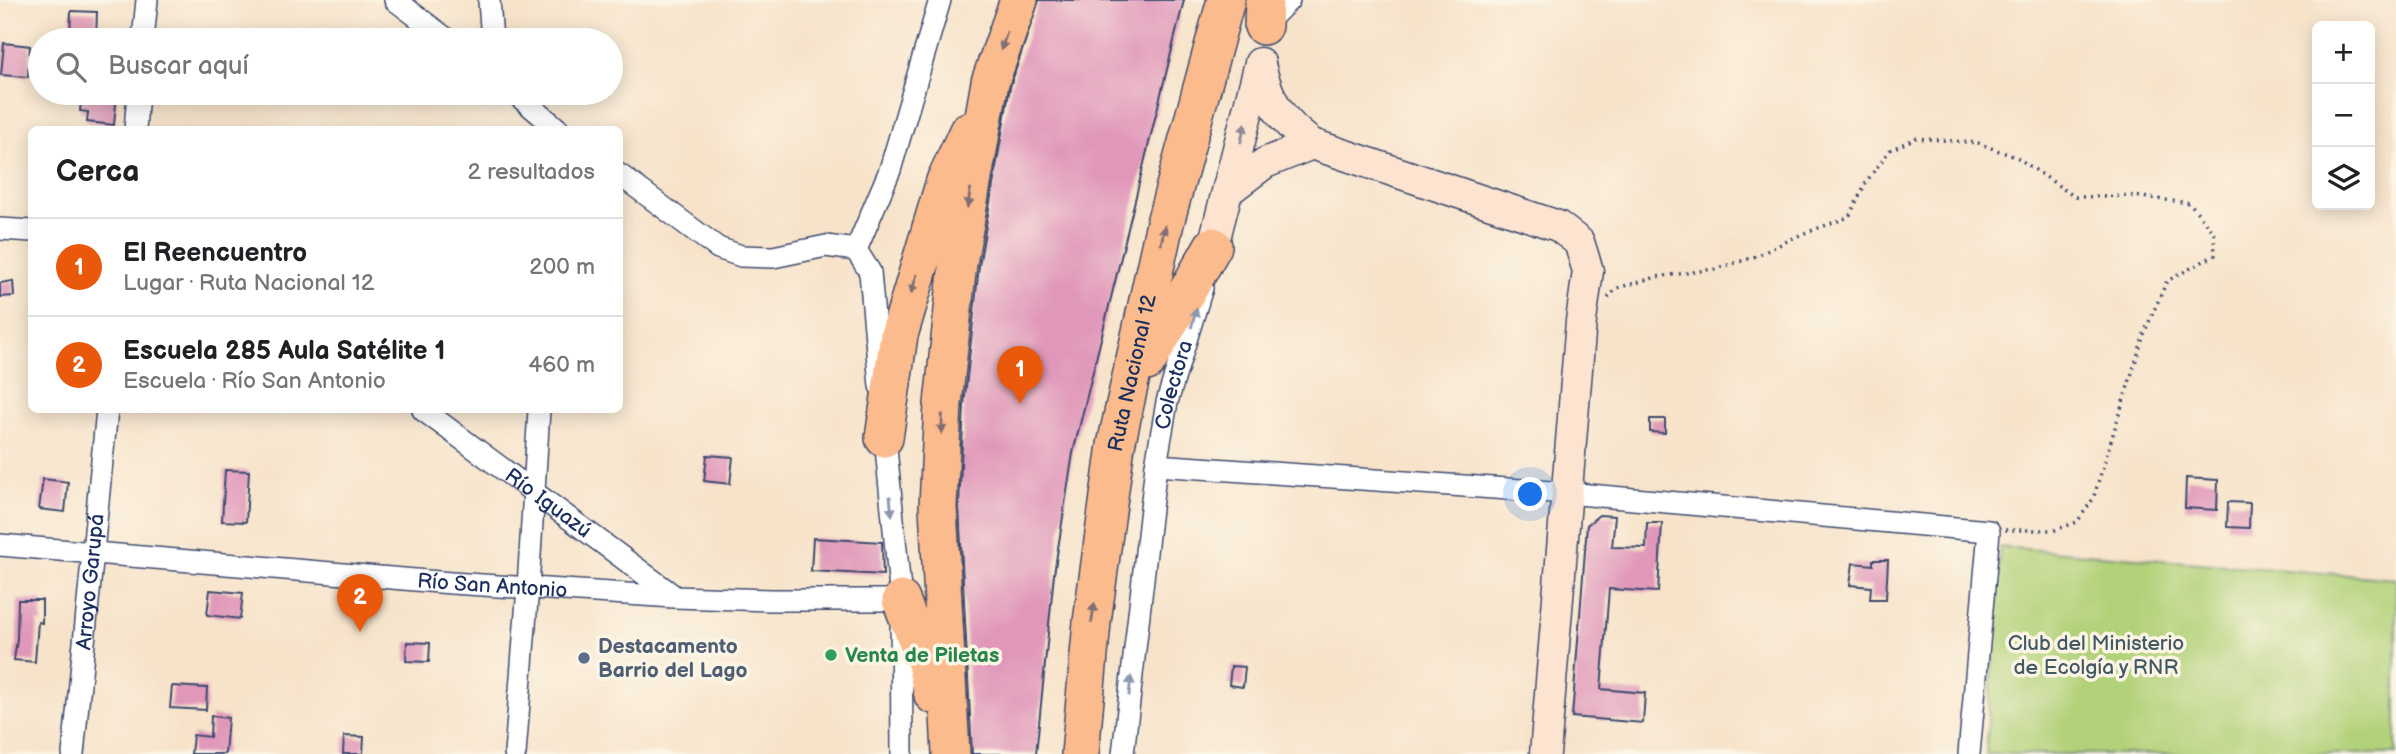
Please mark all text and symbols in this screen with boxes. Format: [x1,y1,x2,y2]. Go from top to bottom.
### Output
map controls [2312,21,2375,210]
button: + [2312,21,2375,84]
search box [28,28,623,105]
one-way arrow [998,31,1009,52]
icon: search [52,48,90,86]
text: Buscar aquí [108,51,249,82]
button: − [2312,84,2375,147]
one-way arrow [1238,122,1249,144]
button: layers [2312,147,2375,210]
text: Cerca [56,154,139,190]
text: 2 resultados [467,158,595,186]
one-way arrow [963,187,974,209]
one-way arrow [1157,224,1168,246]
text: El Reencuentro [123,238,307,269]
text: 1 [74,253,84,281]
text: 200 m [529,253,595,281]
text: Lugar · Ruta Nacional 12 [123,269,374,297]
one-way arrow [909,273,919,294]
street label: Ruta Nacional 12 [1102,291,1162,454]
one-way arrow [1189,308,1199,329]
text: Escuela 285 Aula Satélite 1 [123,336,445,367]
street label: Colectora [1150,337,1198,432]
pin: 1 [997,346,1043,404]
text: 2 [72,351,86,379]
text: 460 m [528,351,595,379]
text: Escuela · Río San Antonio [123,367,386,395]
one-way arrow [936,413,947,435]
street label: Río Iguazú [500,463,596,543]
your location [1513,477,1547,511]
one-way arrow [886,495,897,517]
street label: Arroyo Garupá [71,513,109,651]
street label: Río San Antonio [416,568,568,603]
pin: 2 [337,574,383,632]
one-way arrow [1088,602,1099,624]
park label: Club del Ministerio de Ecolgía y RNR [2008,631,2184,680]
place label: Destacamento Barrio del Lago [598,634,747,683]
place label: Venta de Piletas [845,643,999,668]
marker: Venta de Piletas [823,647,839,663]
marker: Destacamento Barrio del Lago [576,650,592,666]
one-way arrow [1125,675,1136,697]

